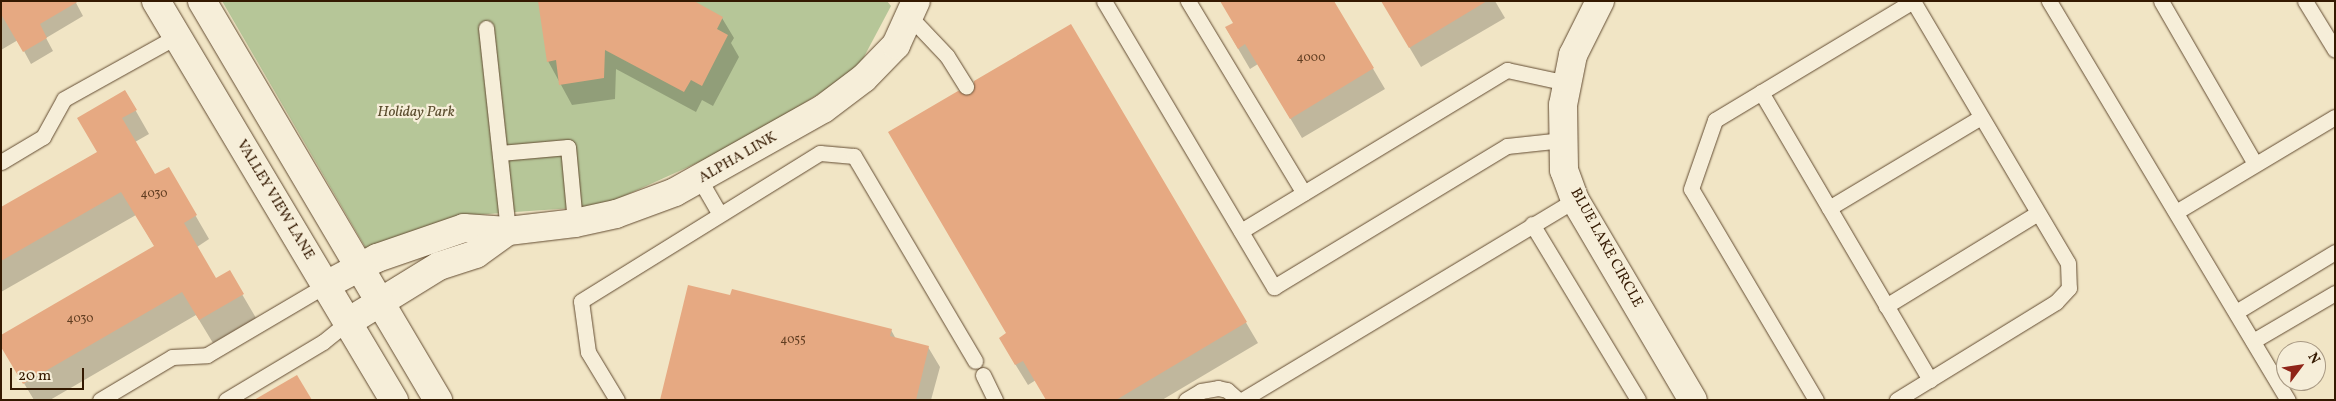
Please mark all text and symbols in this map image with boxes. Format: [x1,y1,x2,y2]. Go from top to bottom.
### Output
house number: 4000 [1296,52,1326,66]
park label: Holiday Park [377,104,455,122]
street label: ALPHA LINK [696,128,780,188]
street label: VALLEY VIEW LANE [232,136,318,264]
street label: BLUE LAKE CIRCLE [1566,185,1646,311]
house number: 4030 [141,188,167,202]
house number: 4030 [67,313,93,327]
house number: 4055 [780,334,806,348]
north arrow [2276,341,2326,391]
text: N [2303,349,2324,368]
scale bar [12,358,86,390]
text: 20 m [18,366,51,387]

